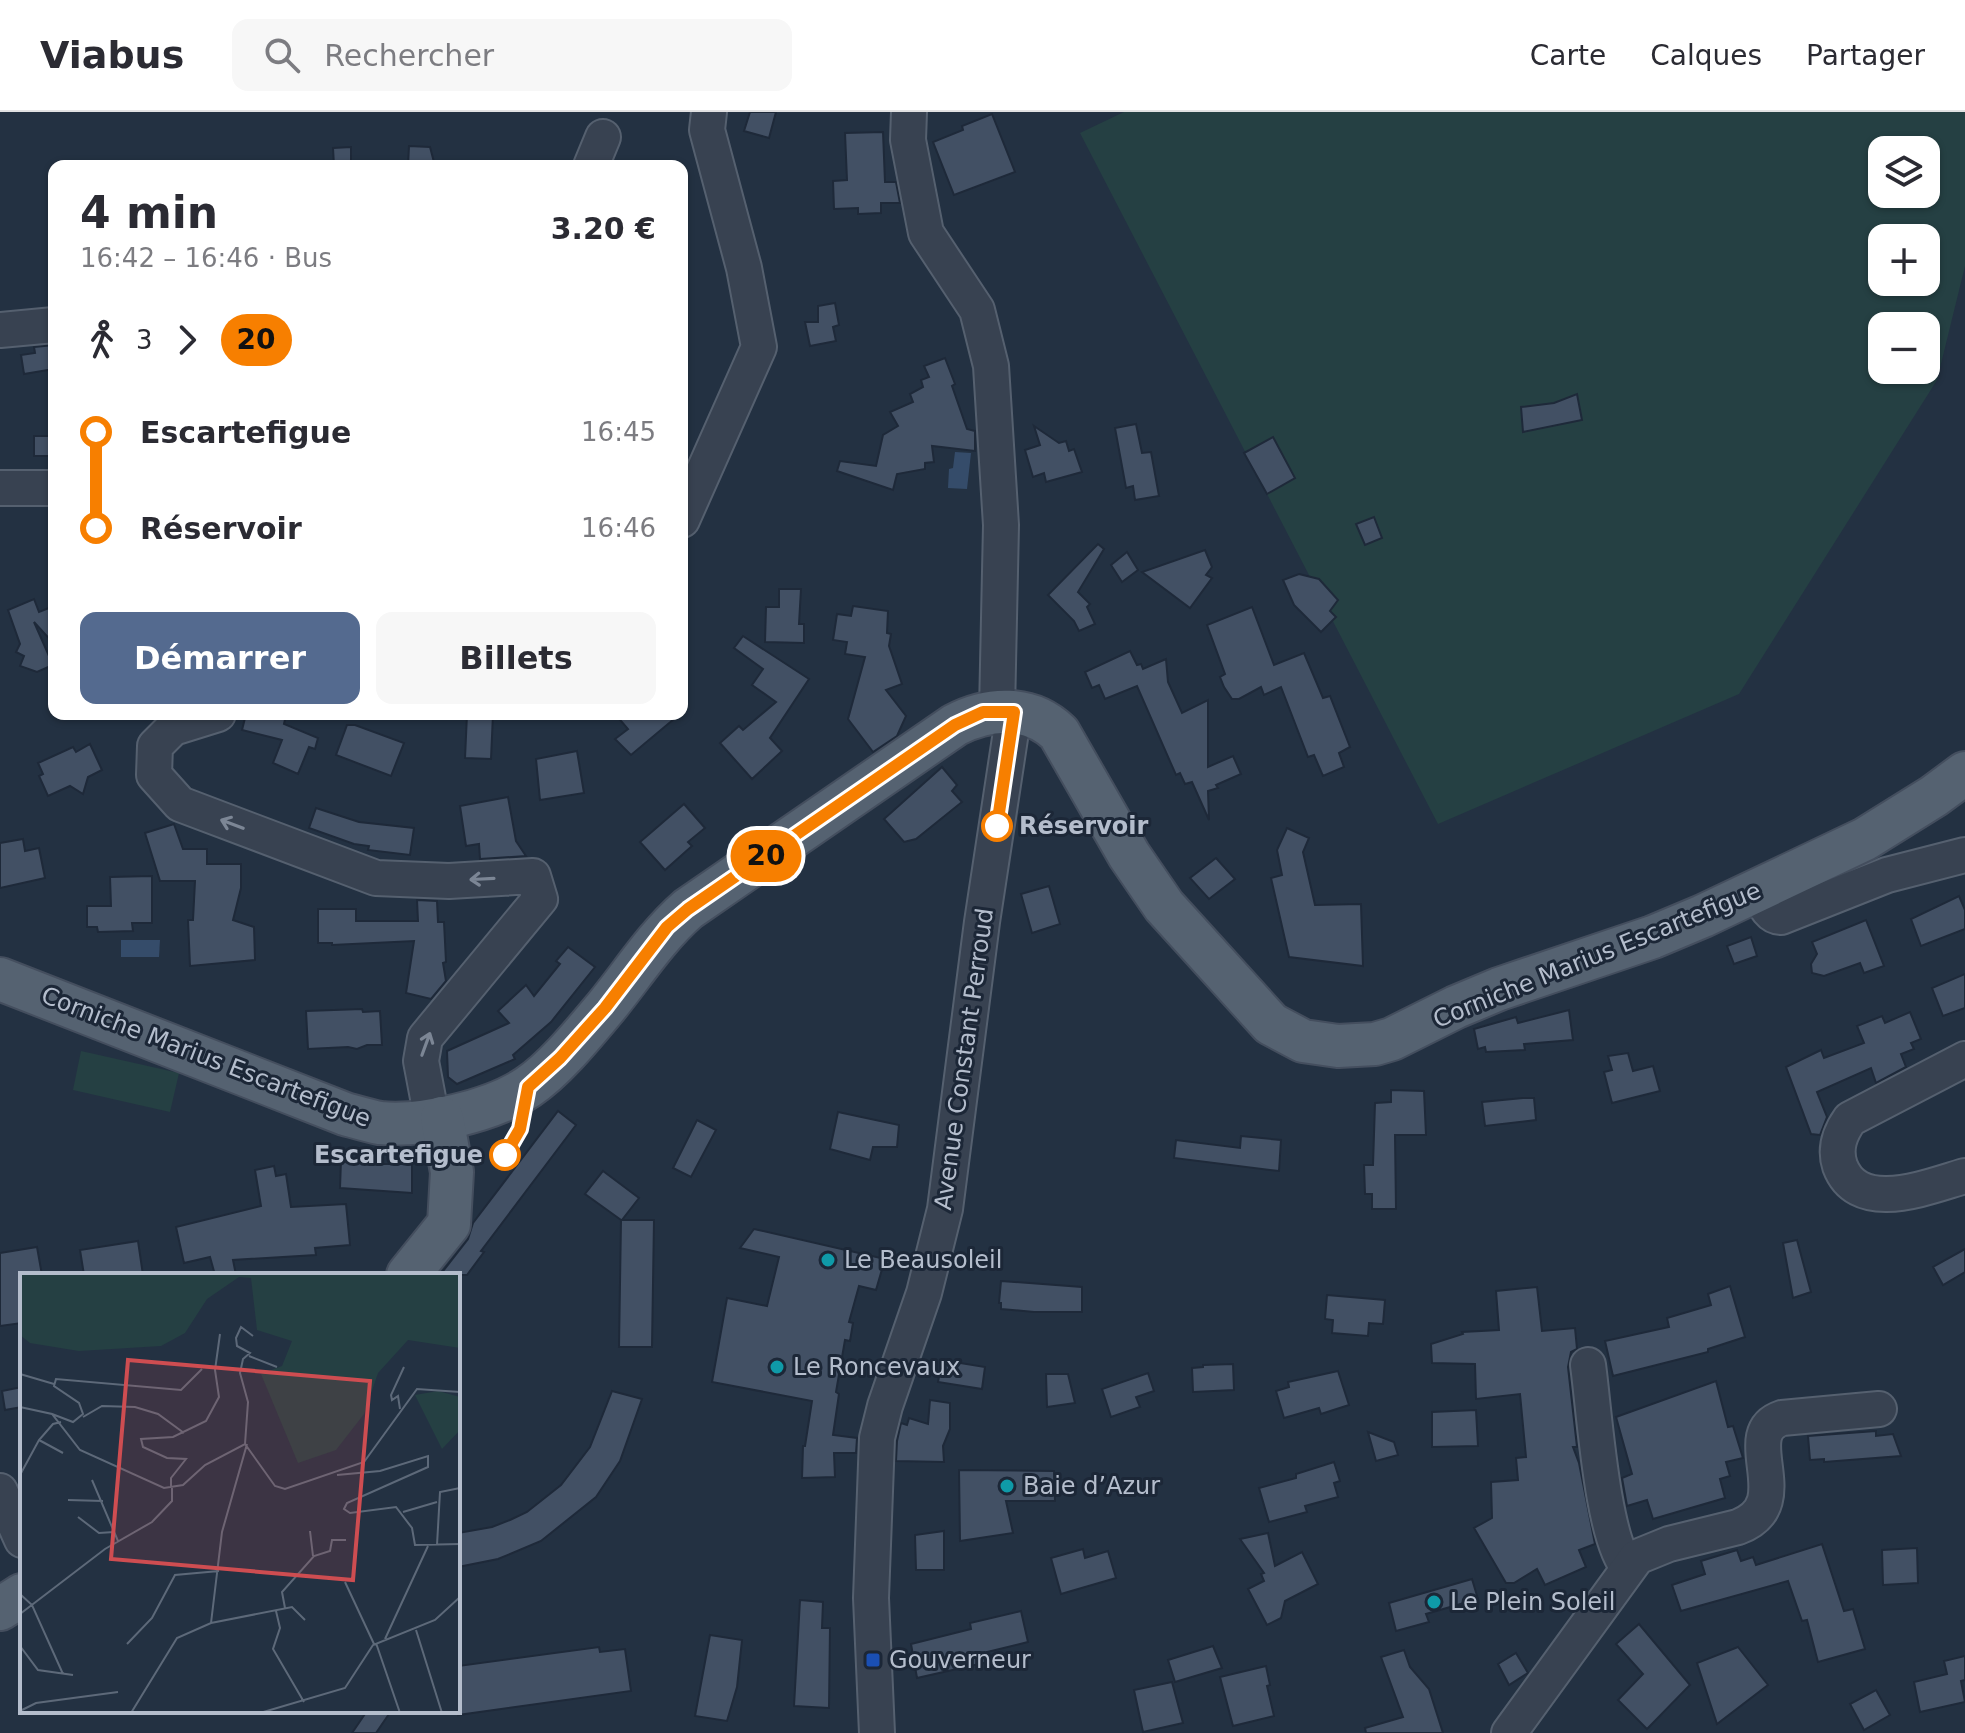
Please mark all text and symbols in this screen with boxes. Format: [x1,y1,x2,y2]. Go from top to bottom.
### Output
search box [232,19,792,91]
text: Viabus [40,33,184,77]
icon: search [260,33,304,77]
text: Rechercher [324,38,494,73]
text: Carte [1530,39,1606,72]
text: Calques [1650,39,1762,72]
text: Partager [1806,39,1925,72]
map controls [1868,136,1940,384]
button: layers [1868,136,1940,208]
text: 4 min [80,187,218,238]
text: 3.20 € [551,211,656,246]
button: + [1868,224,1940,296]
text: 16:42 – 16:46 · Bus [80,243,332,273]
button: − [1868,312,1940,384]
icon: walk [80,318,124,362]
icon: forward [165,318,209,362]
text: 20 [237,323,276,356]
text: 3 [136,325,153,355]
text: Escartefigue [140,415,351,450]
text: 16:45 [581,417,656,447]
text: Réservoir [140,511,302,546]
text: 16:46 [581,513,656,543]
button: Démarrer [80,612,360,704]
button: Billets [376,612,656,704]
marker: Réservoir [982,811,1012,841]
place label: Réservoir [1019,812,1149,840]
one-way arrow [220,816,245,830]
line badge: 20 [730,830,802,882]
text: 20 [747,839,785,872]
one-way arrow [469,872,496,887]
street label: Corniche Marius Escartefigue [1429,876,1765,1034]
street label: Avenue Constant Perroud [929,906,999,1212]
street label: Corniche Marius Escartefigue [37,981,375,1133]
one-way arrow [420,1032,434,1056]
marker: Escartefigue [490,1140,520,1170]
place label: Escartefigue [314,1141,483,1169]
place label: Le Beausoleil [844,1246,1002,1274]
marker: Le Beausoleil [819,1251,837,1269]
inset map [20,1273,460,1713]
place label: Le Roncevaux [793,1353,960,1381]
marker: Le Roncevaux [768,1358,786,1376]
place label: Baie d’Azur [1023,1472,1160,1500]
marker: Baie d’Azur [998,1477,1016,1495]
place label: Le Plein Soleil [1450,1588,1615,1616]
marker: Le Plein Soleil [1425,1593,1443,1611]
place label: Gouverneur [889,1646,1031,1674]
marker: Gouverneur [864,1651,882,1669]

